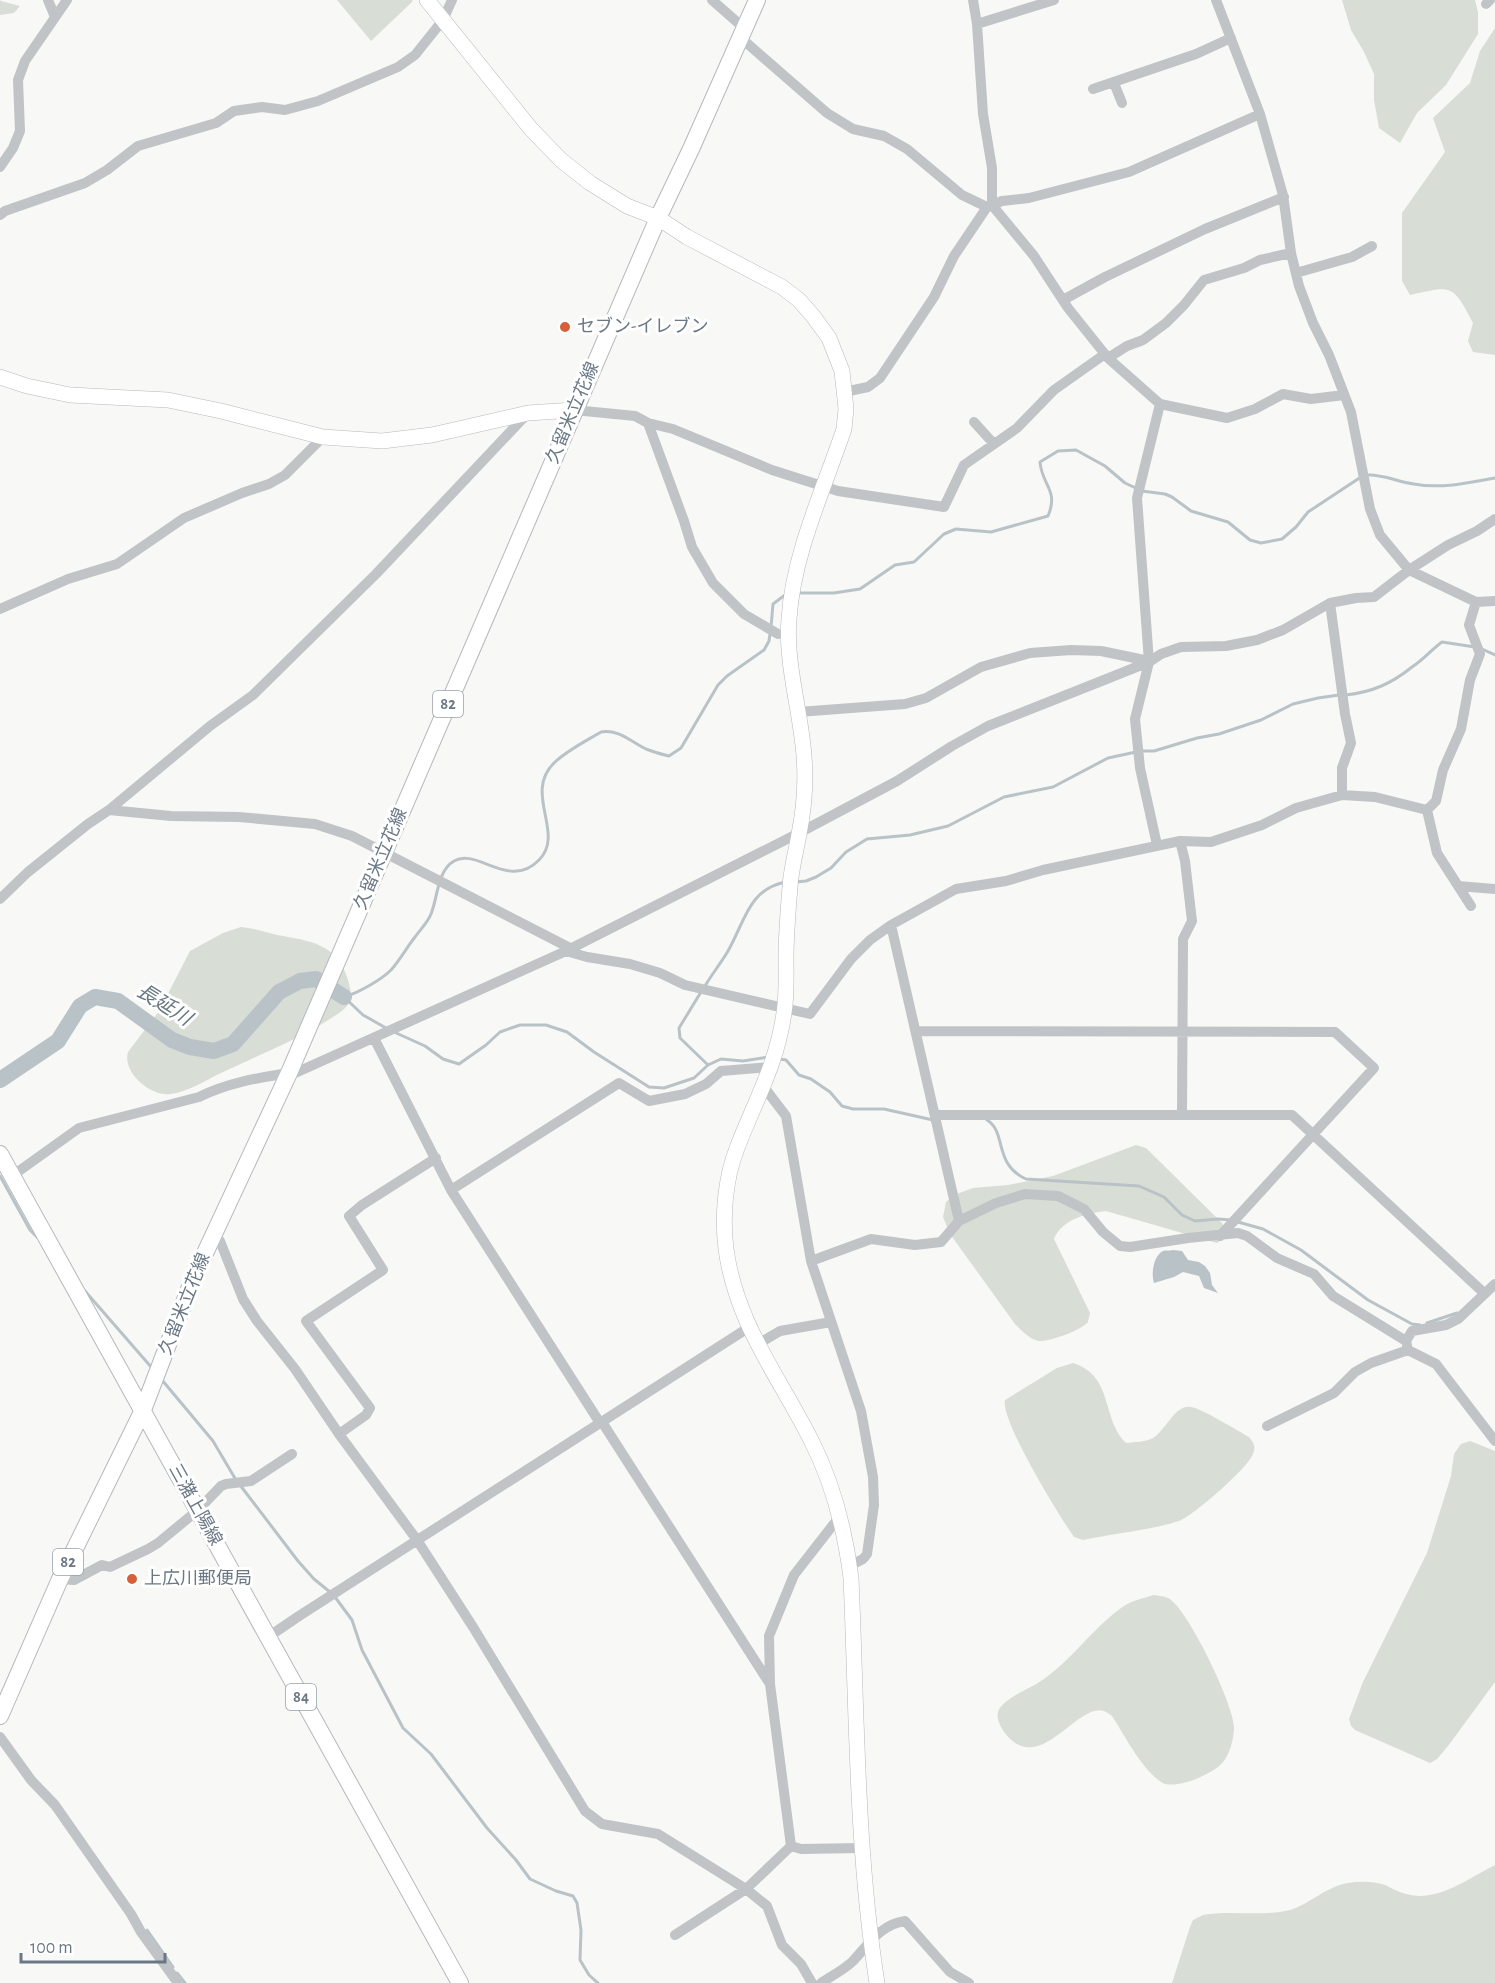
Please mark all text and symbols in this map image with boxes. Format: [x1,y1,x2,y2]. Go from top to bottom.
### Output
place label: セブン-イレブン [577,316,709,336]
marker: セブン-イレブン [558,320,572,334]
street label: 久留米立花線 [542,359,602,466]
road number: 82 [433,691,463,717]
street label: 久留米立花線 [350,805,410,912]
water label: 長延川 [133,980,197,1030]
street label: 久留米立花線 [155,1250,214,1357]
street label: 三潴上陽線 [165,1460,226,1549]
road number: 82 [53,1549,83,1575]
place label: 上広川郵便局 [144,1569,252,1588]
marker: 上広川郵便局 [125,1572,139,1586]
road number: 84 [286,1684,316,1710]
scale bar [21,1926,165,1964]
text: 100 m [30,1939,73,1957]

